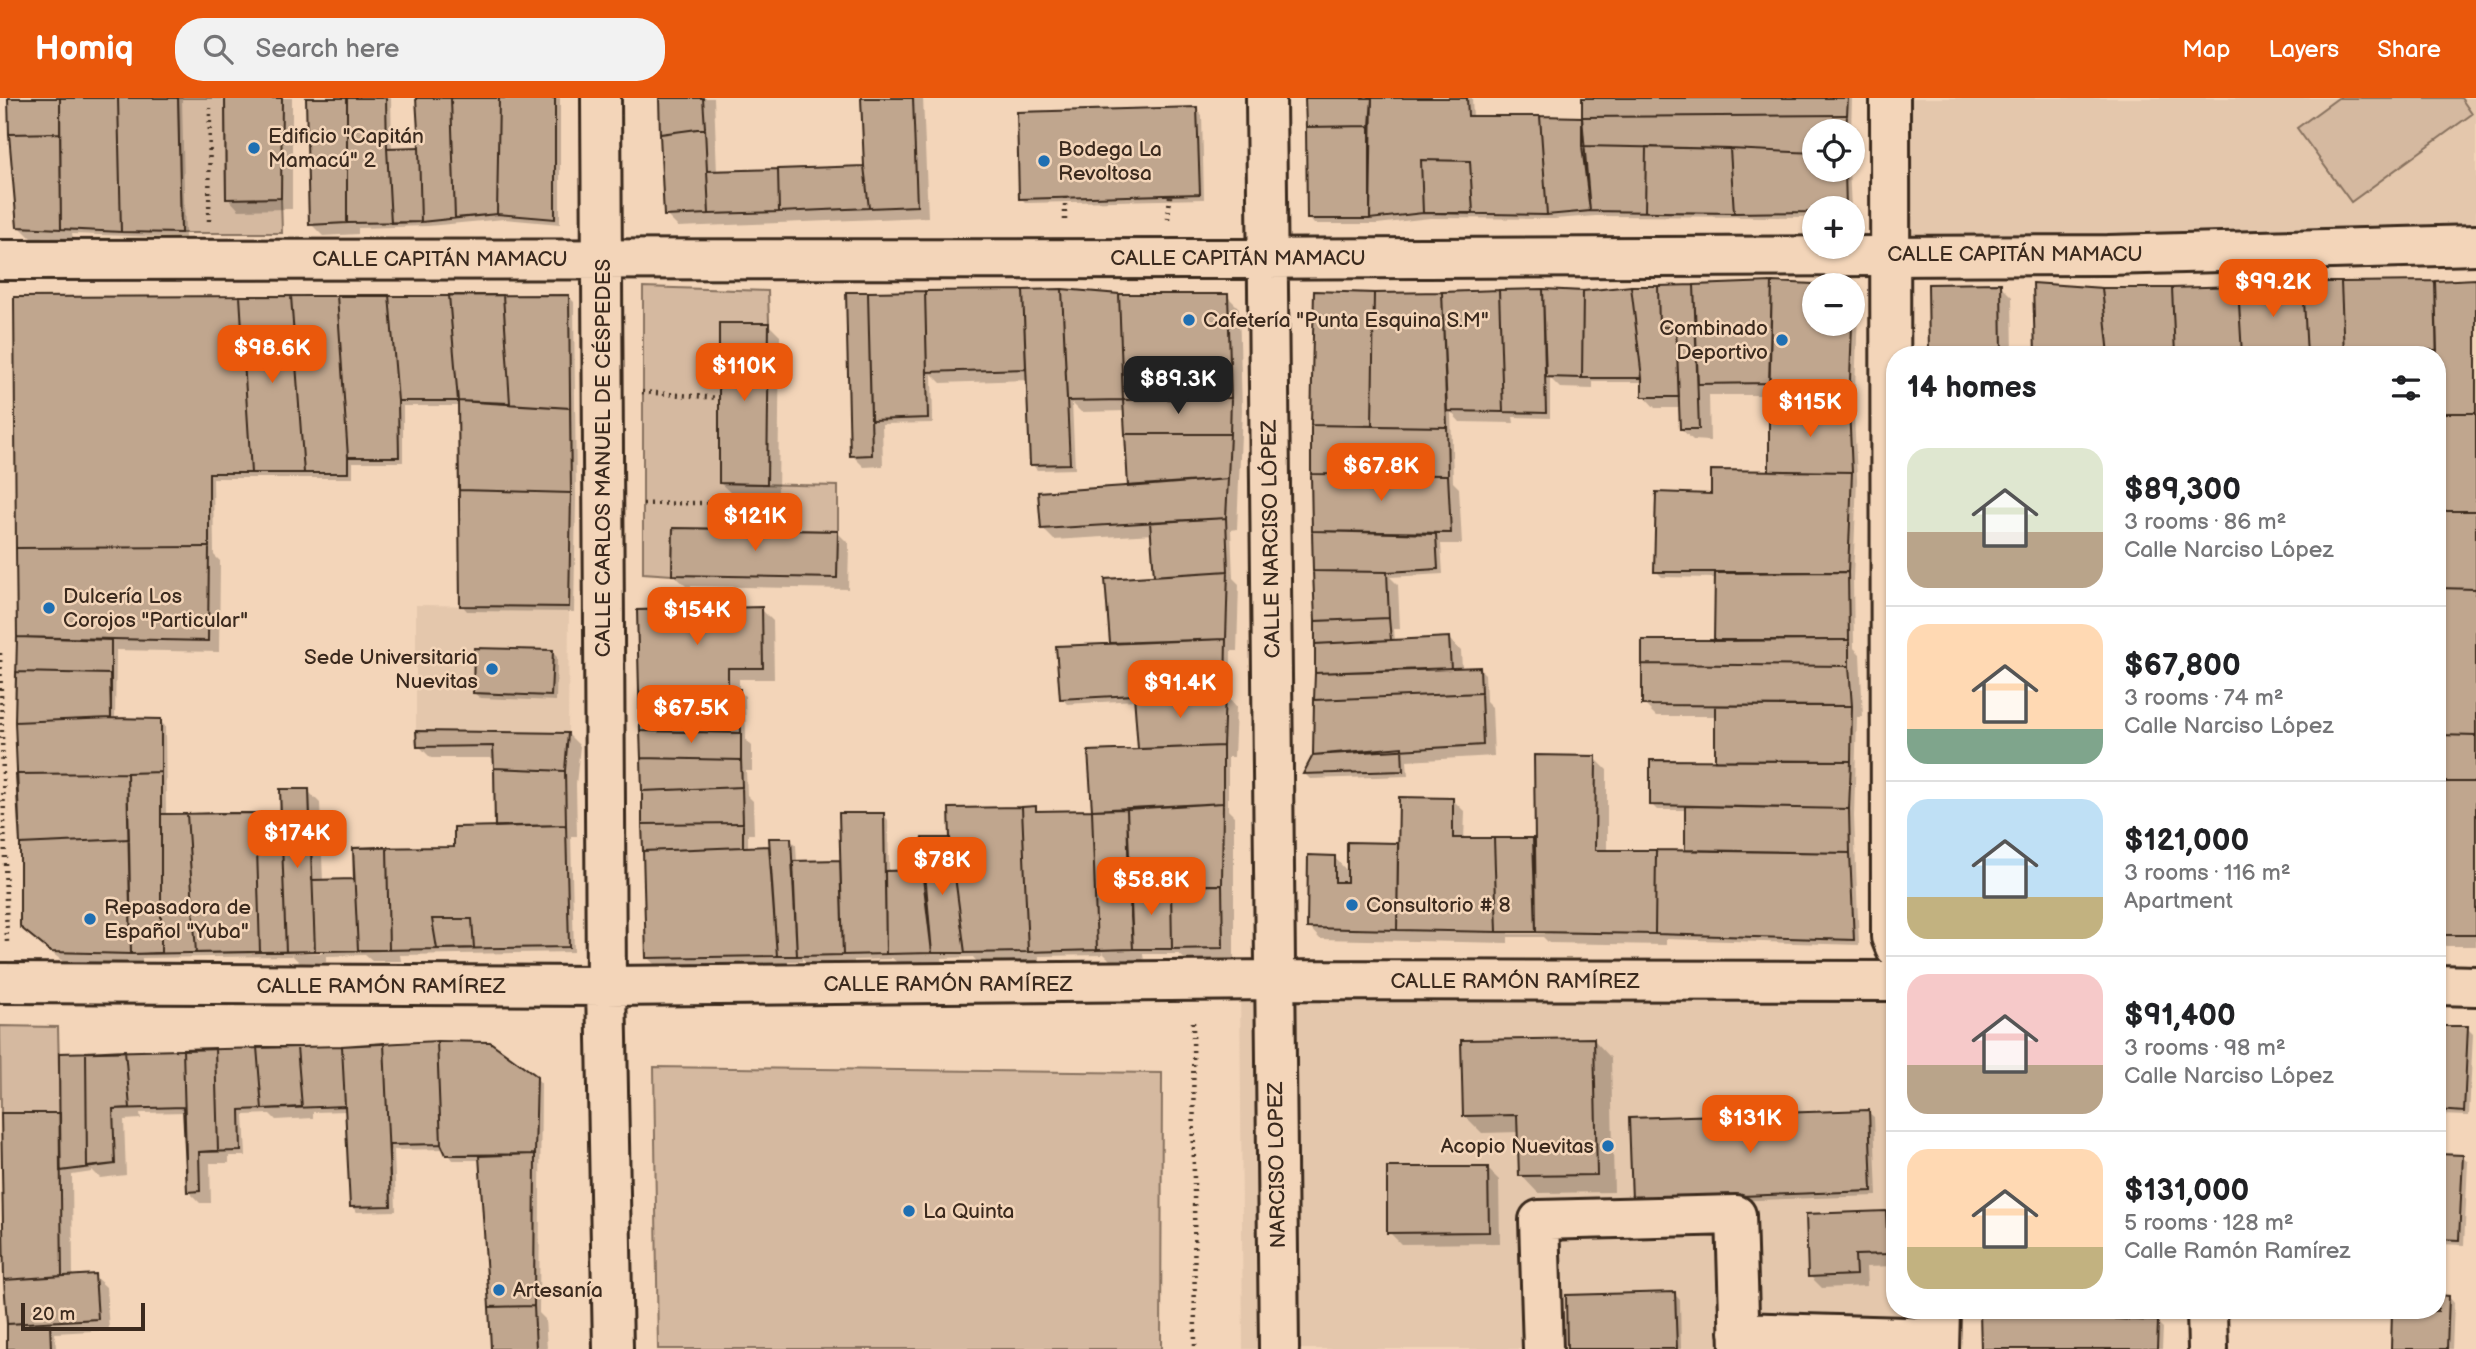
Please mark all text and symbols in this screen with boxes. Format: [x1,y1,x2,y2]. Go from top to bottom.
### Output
search box [175,18,665,81]
text: Homiq [35,29,133,69]
icon: search [199,30,237,68]
text: Search here [255,34,400,65]
text: Map [2182,35,2230,64]
text: Layers [2268,35,2339,64]
text: Share [2377,35,2441,64]
map controls [1802,119,1865,336]
button: locate [1802,119,1865,182]
place label: Edificio "Capitán Mamacú" 2 [268,124,424,173]
place label: Bodega La Revoltosa [1058,137,1162,186]
marker: Edificio "Capitán Mamacú" 2 [246,140,262,156]
marker: Bodega La Revoltosa [1036,153,1052,169]
button: + [1802,196,1865,259]
street label: CALLE CAPITÁN MAMACU [1887,242,2143,267]
street label: CALLE CAPITÁN MAMACU [1110,246,1366,271]
street label: CALLE CAPITÁN MAMACU [312,247,568,272]
street label: CALLE CARLOS MANUEL DE CÉSPEDES [591,259,616,657]
pin: $99.2K [2216,260,2330,319]
text: $99.2K [2235,268,2311,296]
button: − [1802,273,1865,336]
place label: Cafetería "Punta Esquina S.M" [1203,308,1489,333]
marker: Cafetería "Punta Esquina S.M" [1181,312,1197,328]
place label: Combinado Deportivo [1659,316,1768,365]
pin: $98.6K [215,326,329,385]
marker: Combinado Deportivo [1774,332,1790,348]
text: $98.6K [233,334,311,362]
pin: $110K [695,344,793,403]
text: $110K [712,352,776,380]
pin: $89.3K [1121,356,1235,416]
text: $89.3K [1140,365,1216,393]
icon: filters [2387,369,2425,407]
text: 14 homes [1907,370,2036,406]
pin: $115K [1761,380,1859,439]
text: $115K [1778,388,1842,416]
street label: CALLE NARCISO LÓPEZ [1256,419,1286,658]
pin: $67.8K [1324,444,1438,503]
text: $67.8K [1343,452,1419,480]
text: $89,300 [2124,472,2241,508]
icon: home [1963,476,2047,560]
pin: $121K [706,494,804,553]
text: $121K [723,502,787,530]
text: 3 rooms · 86 m² [2124,508,2286,536]
text: Calle Narciso López [2124,536,2333,564]
place label: Dulcería Los Corojos "Particular" [63,584,248,633]
pin: $154K [648,588,746,647]
text: $154K [663,596,731,624]
marker: Dulcería Los Corojos "Particular" [41,600,57,616]
place label: Sede Universitaria Nuevitas [304,645,478,694]
text: $67,800 [2124,648,2241,684]
icon: home [1963,652,2047,736]
pin: $91.4K [1123,660,1237,720]
marker: Sede Universitaria Nuevitas [484,661,500,677]
text: $91.4K [1144,669,1216,697]
text: 3 rooms · 74 m² [2124,684,2284,712]
pin: $67.5K [634,686,748,745]
text: $67.5K [653,694,729,722]
text: Calle Narciso López [2124,712,2333,740]
pin: $174K [248,810,346,870]
text: $174K [264,819,330,847]
text: $121,000 [2124,823,2249,859]
icon: home [1963,827,2047,911]
pin: $78K [901,838,983,897]
text: $78K [913,846,971,874]
pin: $58.8K [1094,858,1208,917]
text: 3 rooms · 116 m² [2124,859,2291,887]
text: $58.8K [1113,866,1189,894]
text: Apartment [2124,887,2233,915]
place label: Consultorio # 8 [1366,893,1511,918]
place label: Repasadora de Español "Yuba" [104,895,251,944]
marker: Consultorio # 8 [1344,897,1360,913]
marker: Repasadora de Español "Yuba" [82,911,98,927]
street label: CALLE RAMÓN RAMÍREZ [1390,969,1640,994]
street label: CALLE RAMÓN RAMÍREZ [823,972,1073,997]
street label: CALLE RAMÓN RAMÍREZ [256,974,506,999]
text: $91,400 [2124,998,2236,1034]
icon: home [1963,1002,2047,1086]
text: 3 rooms · 98 m² [2124,1034,2286,1062]
text: Calle Narciso López [2124,1062,2333,1090]
street label: NARCISO LOPEZ [1263,1081,1291,1249]
pin: $131K [1701,1096,1799,1155]
text: $131K [1718,1104,1782,1132]
place label: Acopio Nuevitas [1441,1134,1594,1159]
marker: Acopio Nuevitas [1600,1138,1616,1154]
text: $131,000 [2124,1173,2249,1209]
icon: home [1963,1177,2047,1261]
place label: La Quinta [923,1199,1015,1224]
marker: La Quinta [901,1203,917,1219]
text: 5 rooms · 128 m² [2124,1209,2294,1237]
text: Calle Ramón Ramírez [2124,1237,2350,1265]
place label: Artesanía [513,1278,603,1303]
marker: Artesanía [491,1282,507,1298]
scale bar [21,1300,145,1332]
text: 20 m [32,1303,75,1326]

